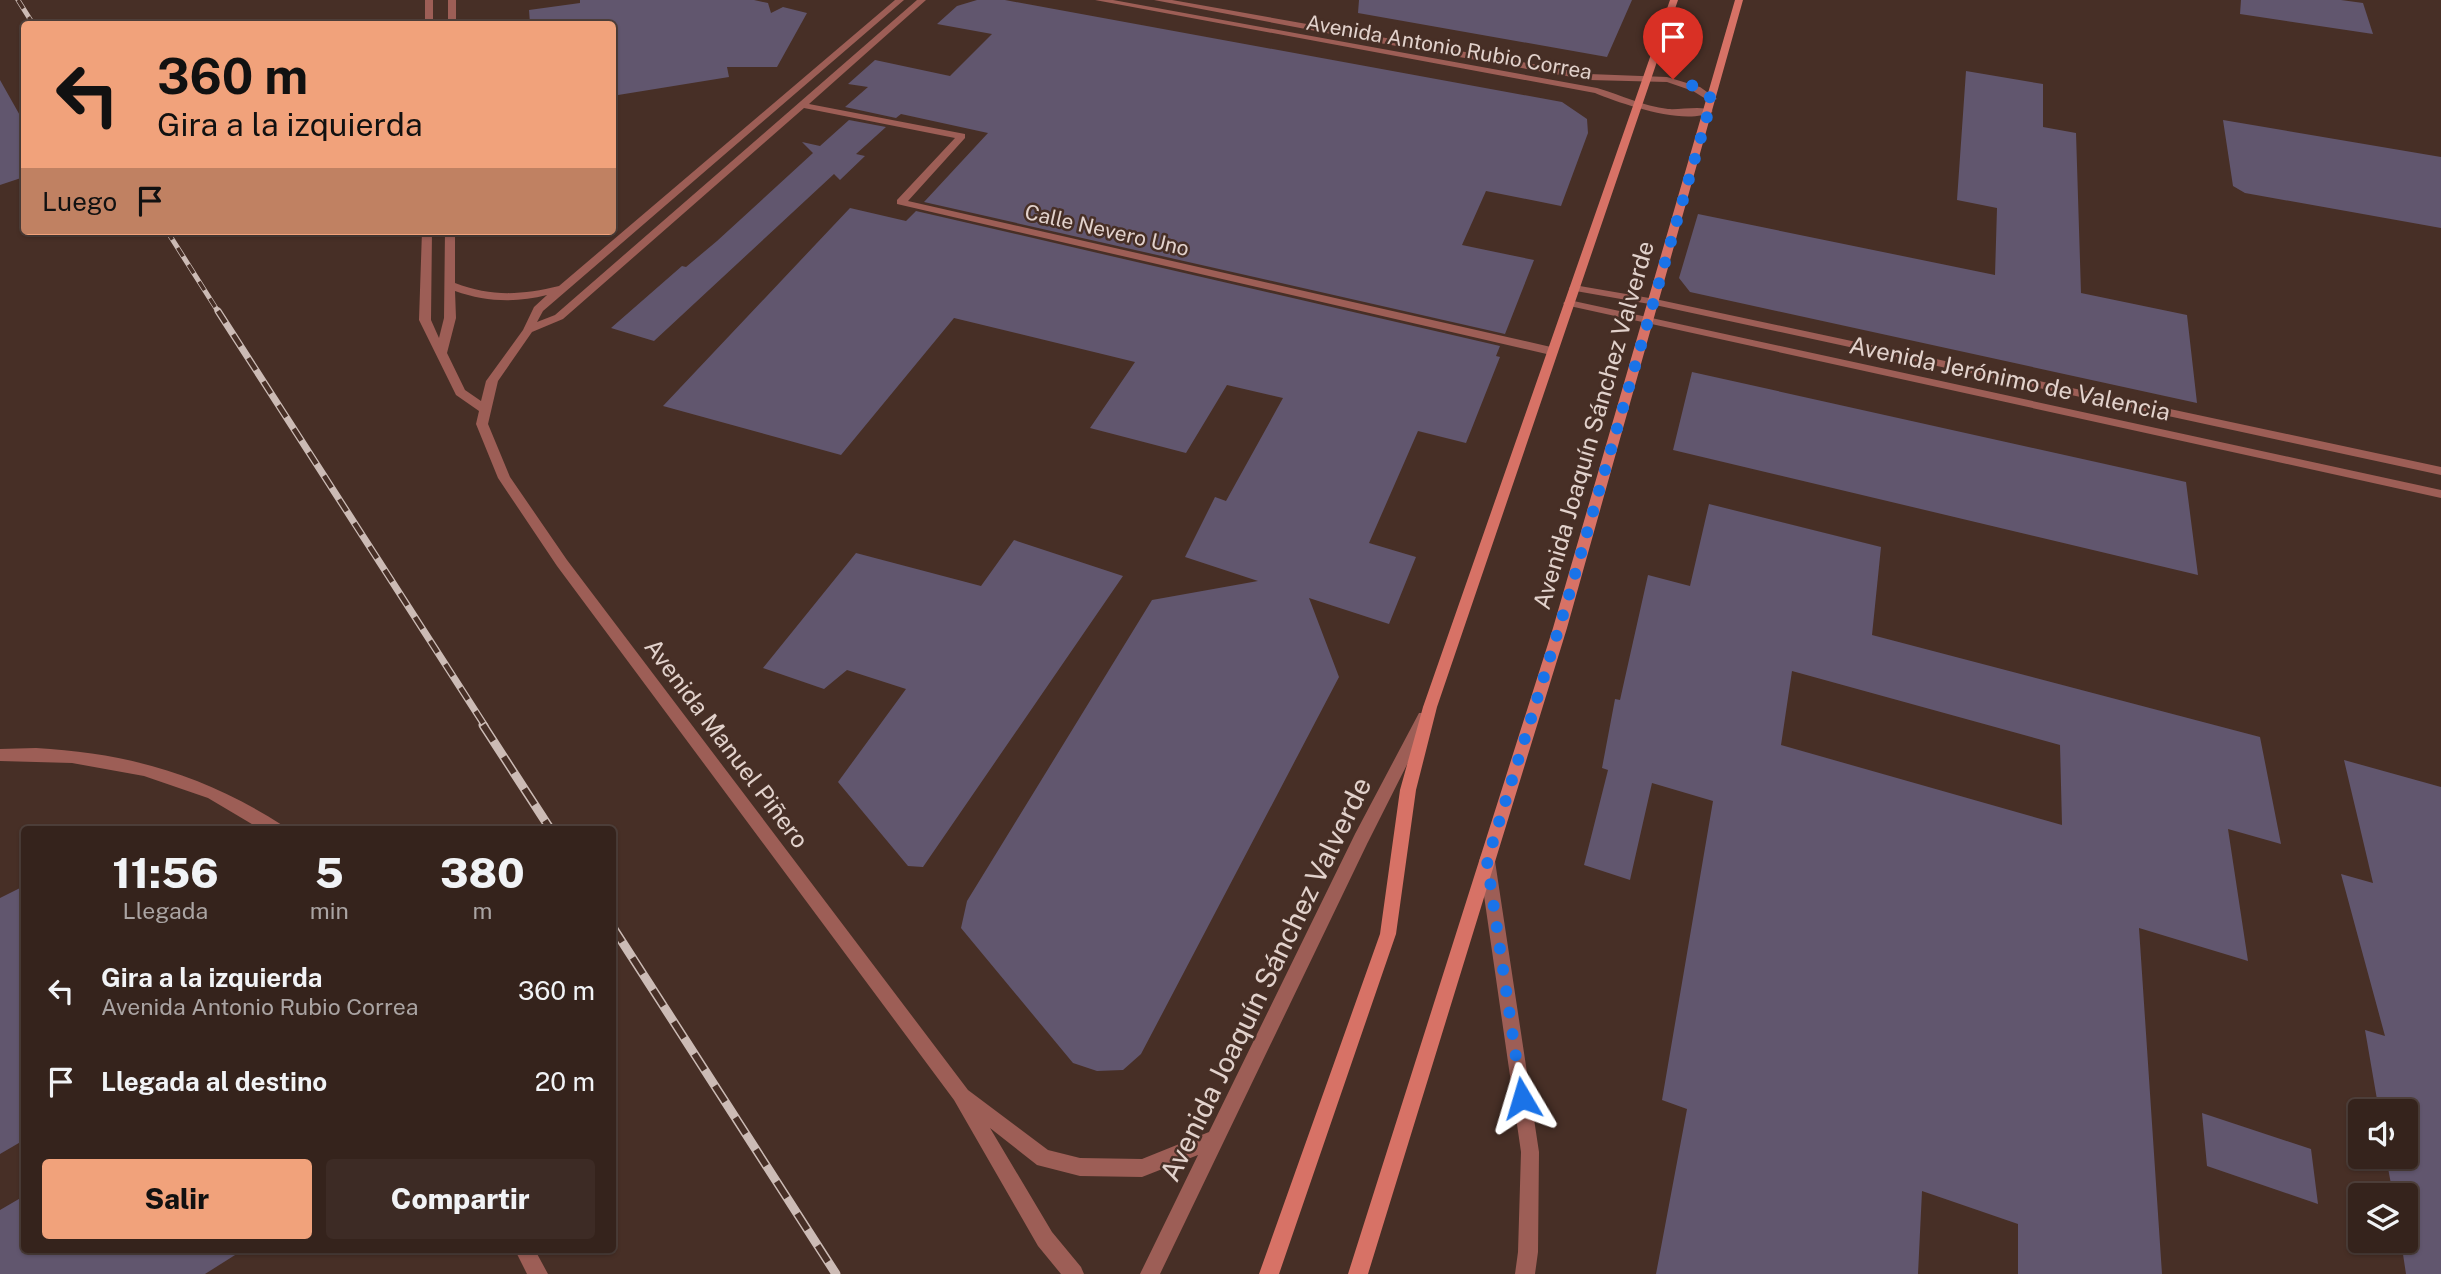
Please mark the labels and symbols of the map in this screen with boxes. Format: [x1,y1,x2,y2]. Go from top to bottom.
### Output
pin [1643,7,1703,79]
street label: Avenida Antonio Rubio Correa [1304,10,1594,84]
street label: Calle Nevero Uno [1022,199,1192,261]
street label: Avenida Joaquín Sánchez Valverde [1527,238,1659,612]
street label: Avenida Jerónimo de Valencia [1847,330,2173,426]
street label: Avenida Manuel Piñero [639,633,815,853]
street label: Avenida Joaquín Sánchez Valverde [1152,771,1378,1187]
position arrow [1485,1061,1559,1135]

